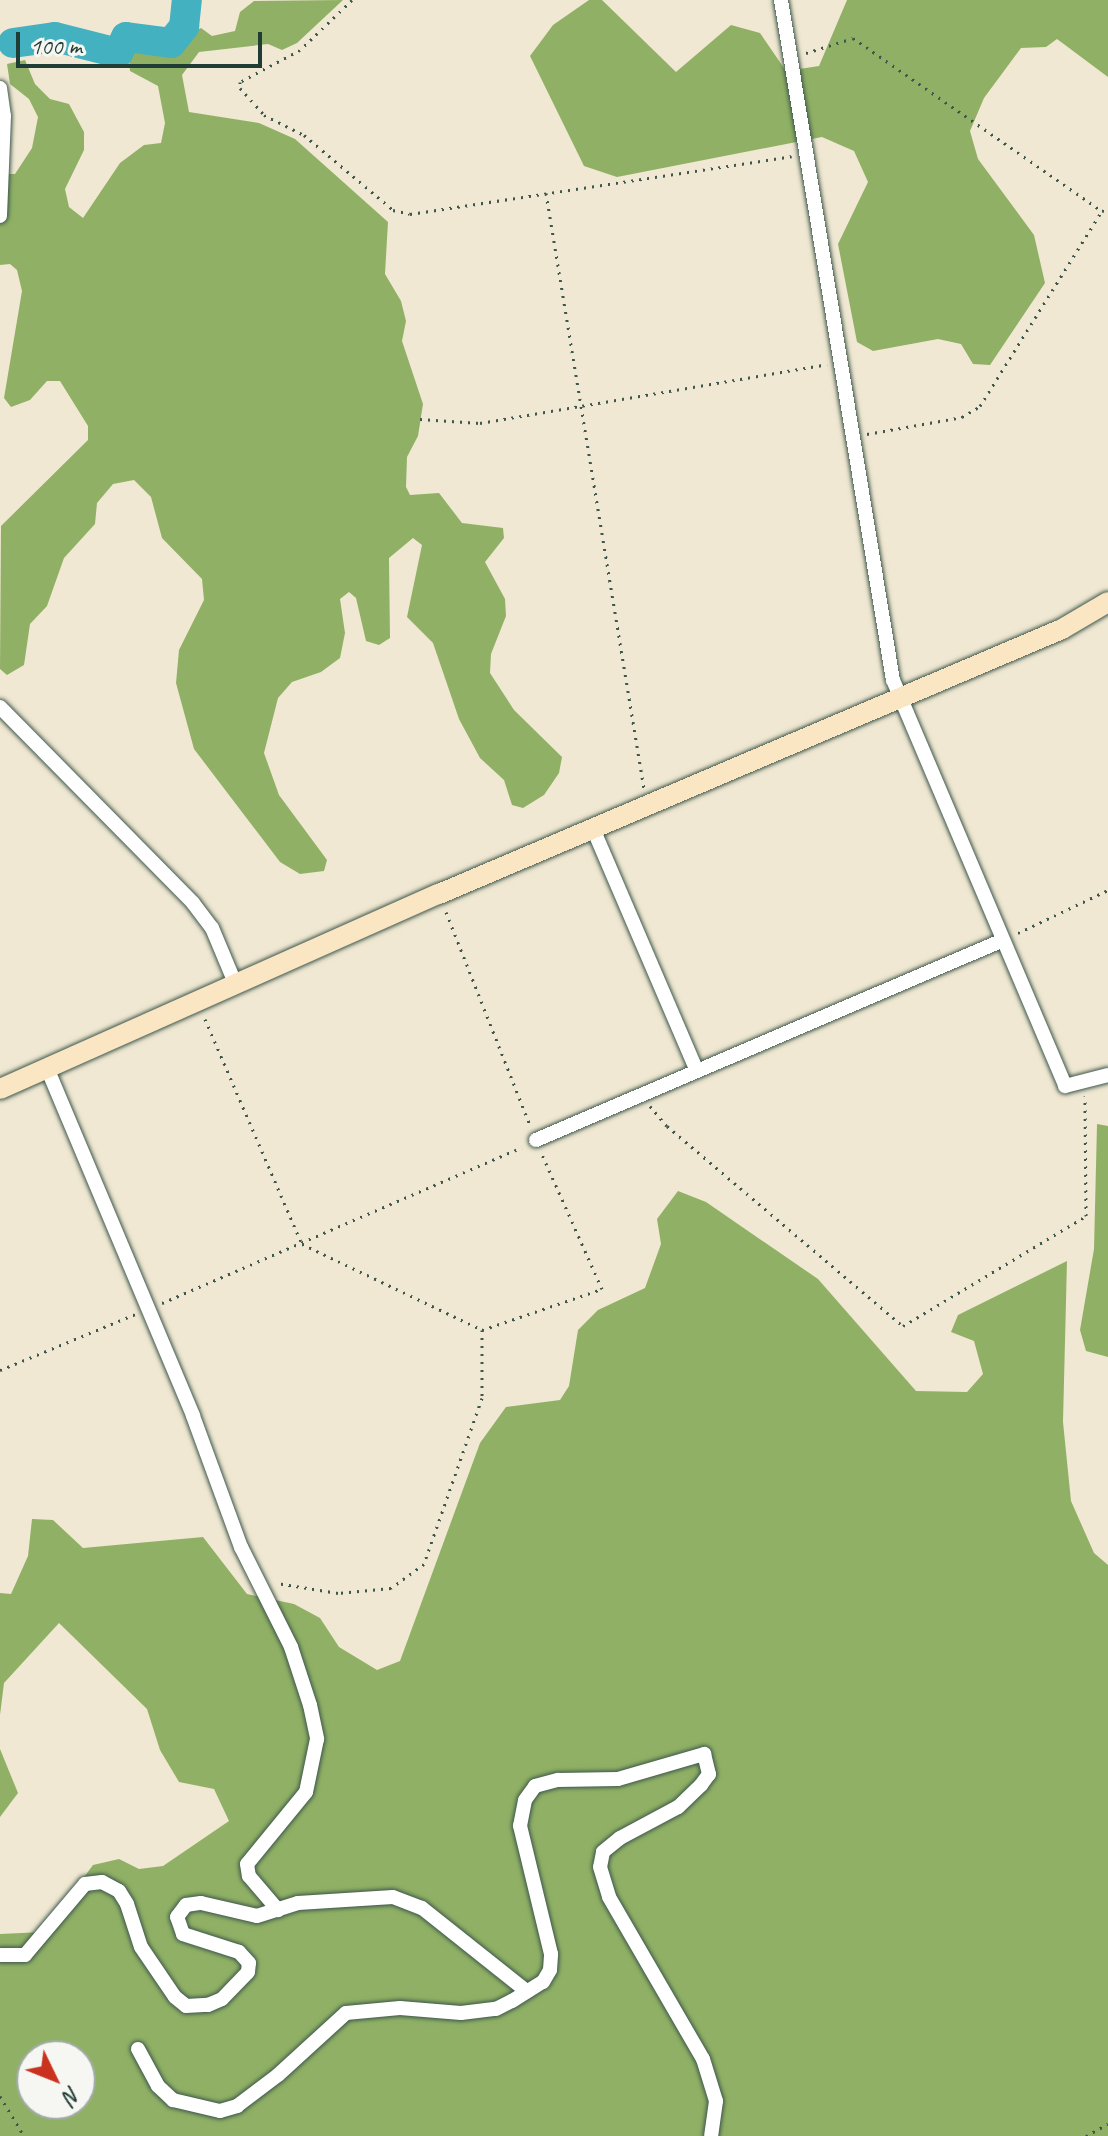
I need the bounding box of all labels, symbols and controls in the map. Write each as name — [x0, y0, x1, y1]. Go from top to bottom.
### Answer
scale bar — [20, 16, 266, 66]
text: 100 m — [30, 31, 82, 61]
north arrow — [16, 2040, 96, 2120]
text: N — [57, 2080, 87, 2110]

